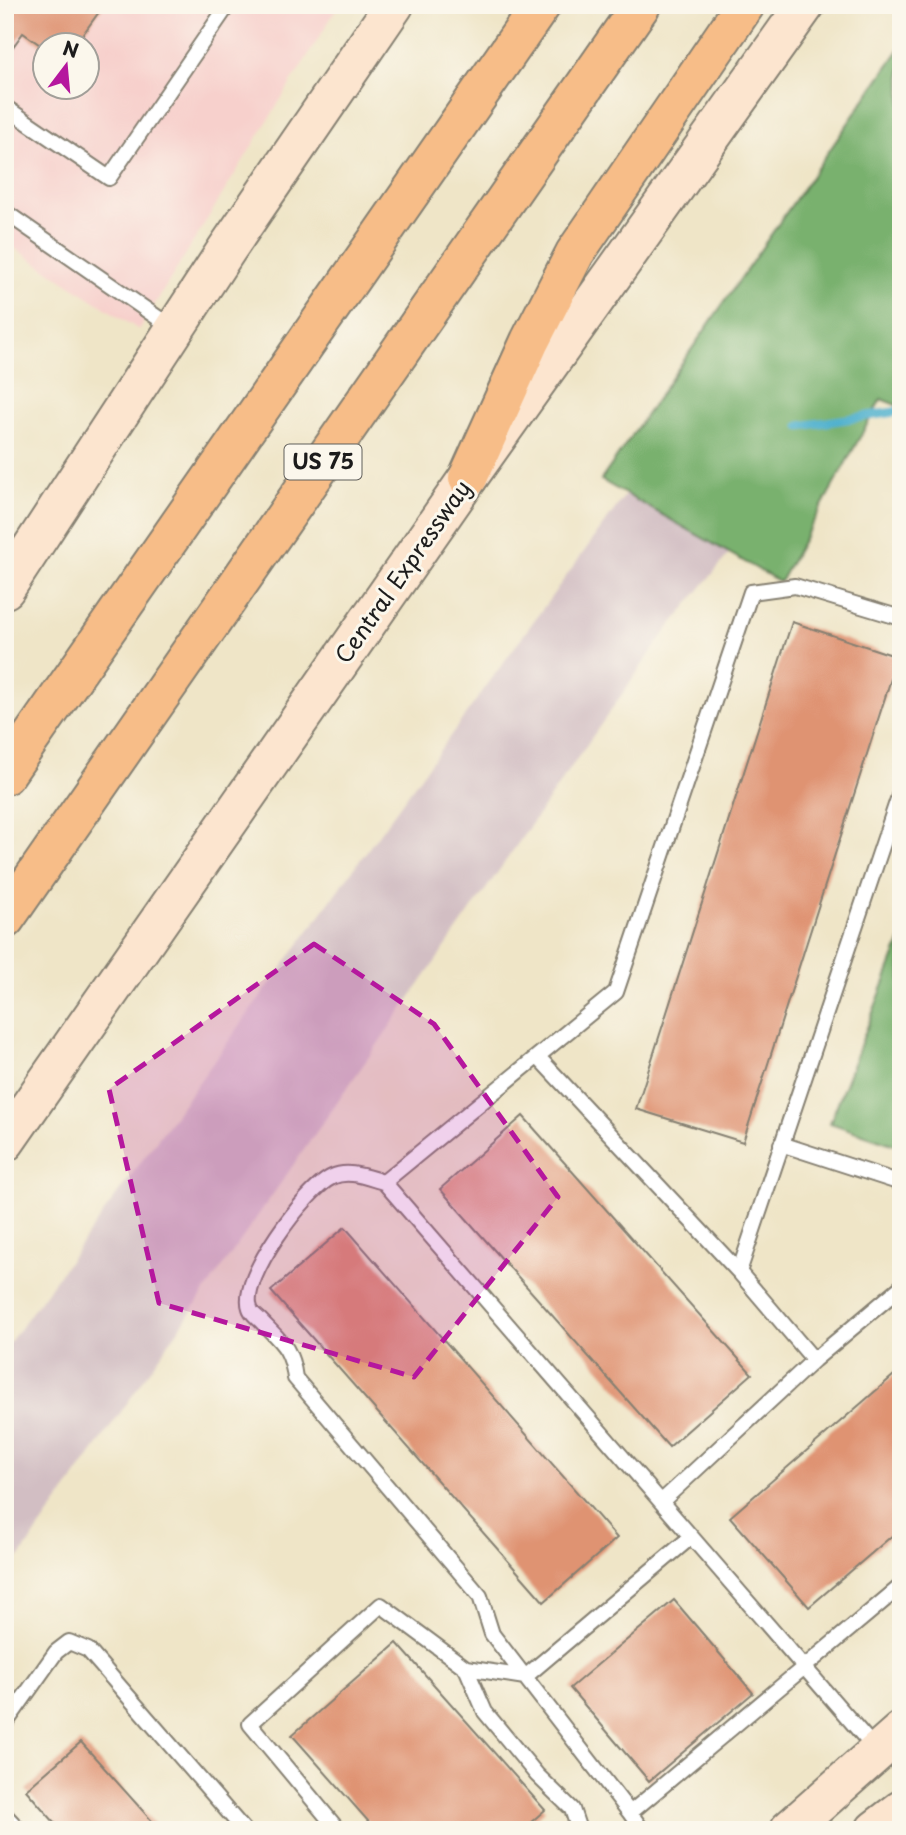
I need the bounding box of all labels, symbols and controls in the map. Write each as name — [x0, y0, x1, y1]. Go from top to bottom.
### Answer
north arrow — [32, 32, 102, 102]
text: N — [60, 33, 82, 64]
road number: US 75 — [284, 444, 362, 480]
street label: Central Expressway — [325, 472, 478, 670]

